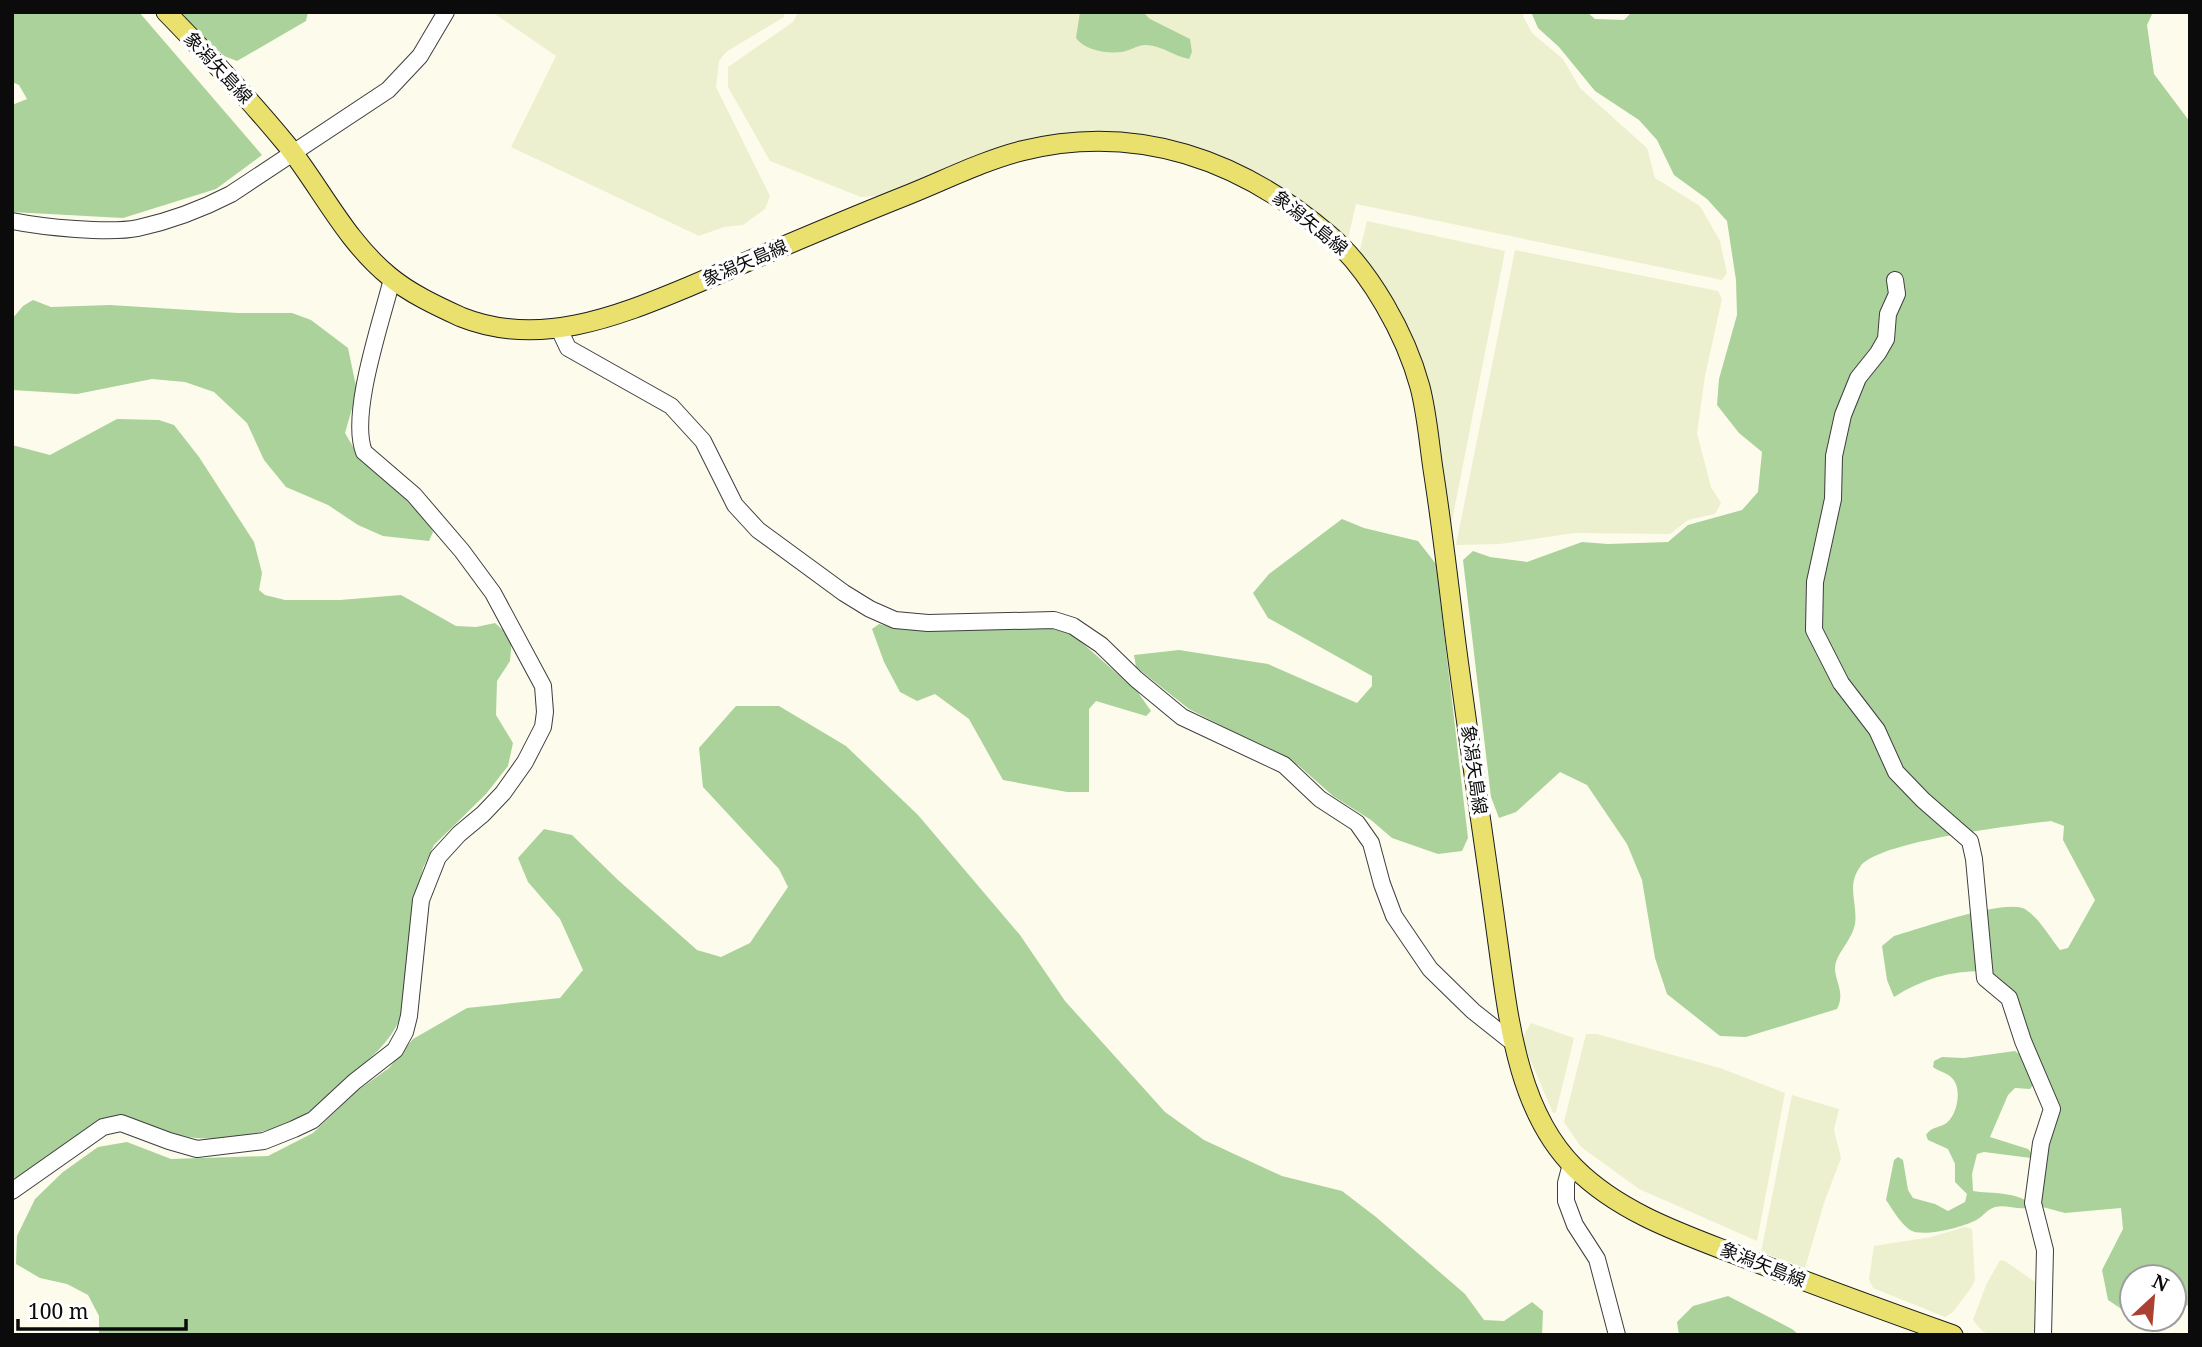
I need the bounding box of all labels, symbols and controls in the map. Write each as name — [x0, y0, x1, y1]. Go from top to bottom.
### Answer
street label: 象潟矢島線 — [179, 26, 258, 108]
street label: 象潟矢島線 — [1268, 185, 1353, 260]
street label: 象潟矢島線 — [698, 233, 791, 291]
street label: 象潟矢島線 — [1457, 724, 1493, 816]
street label: 象潟矢島線 — [1717, 1236, 1810, 1292]
north arrow — [2118, 1263, 2188, 1333]
text: N — [2148, 1268, 2173, 1298]
scale bar — [18, 1288, 186, 1332]
text: 100 m — [28, 1297, 89, 1325]

